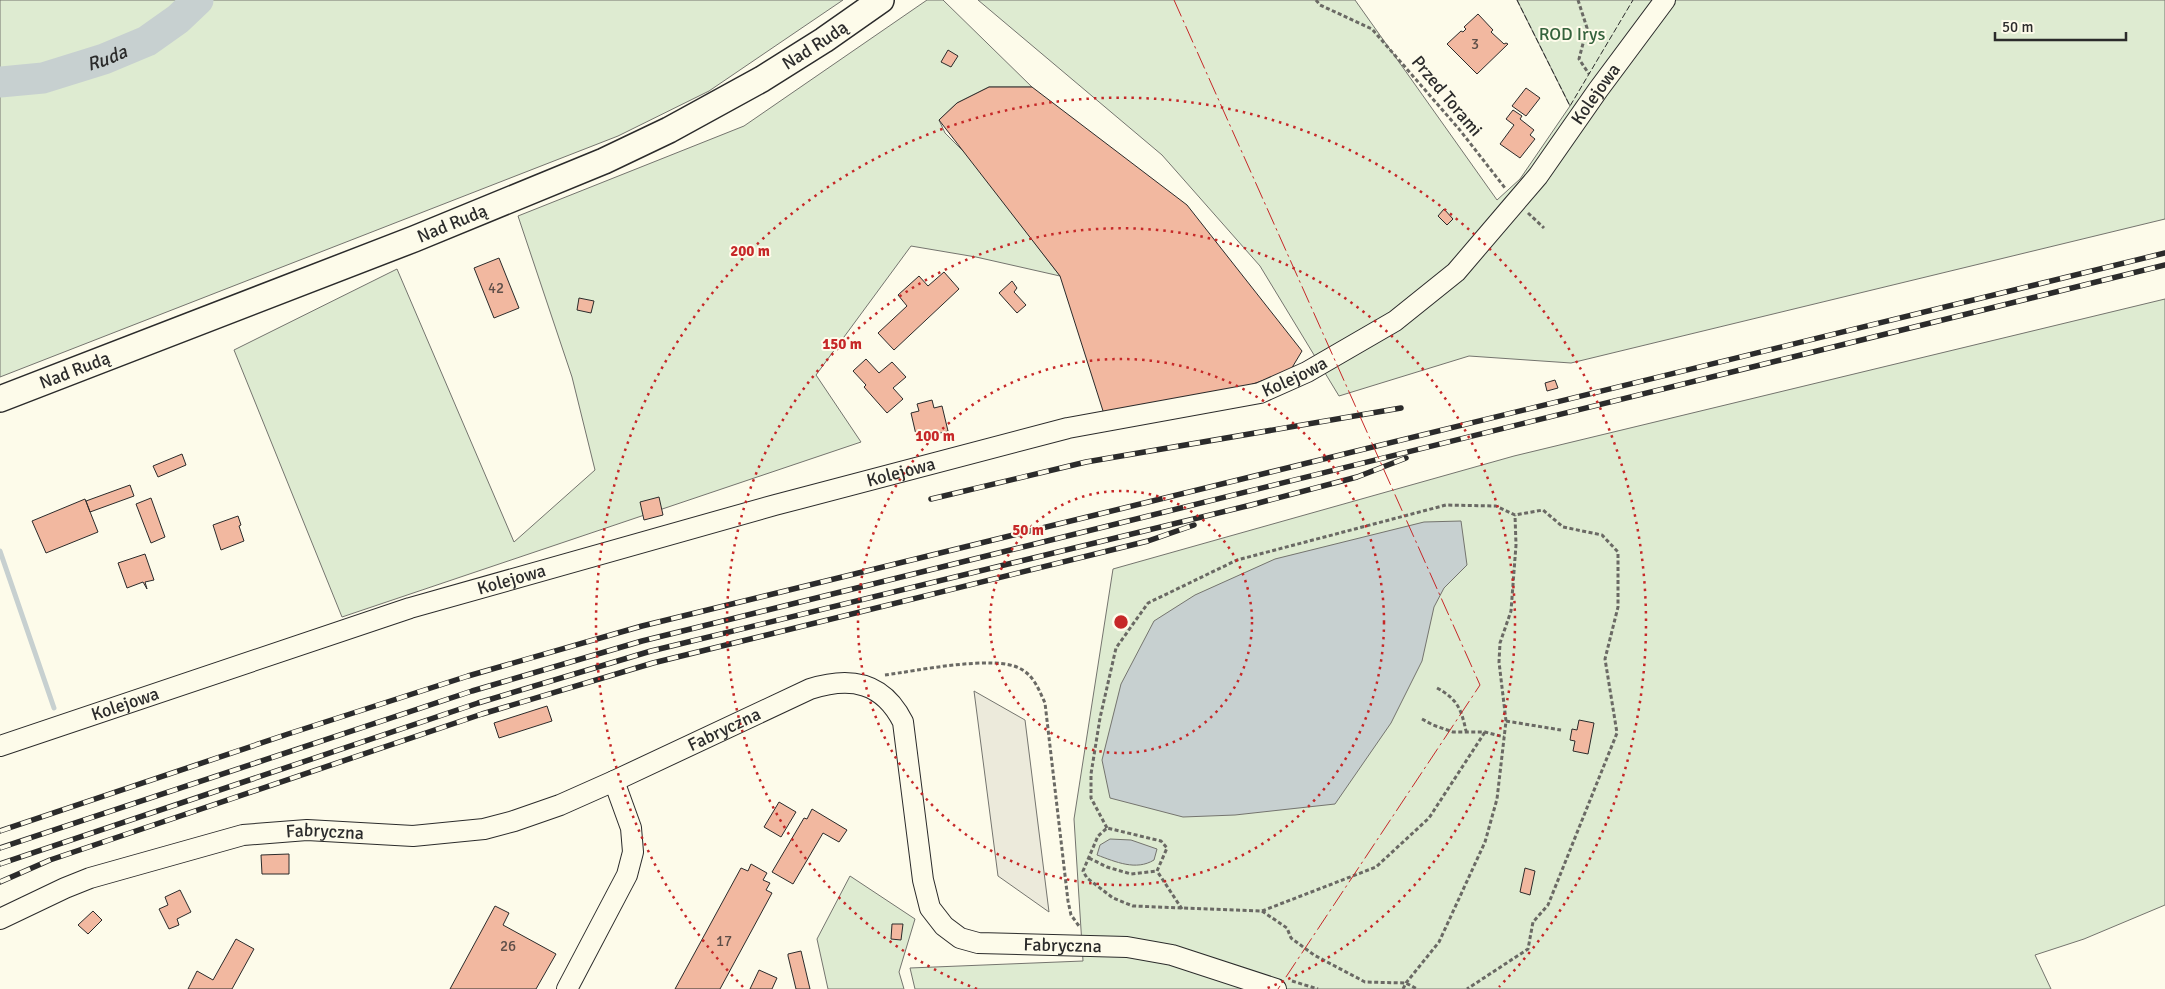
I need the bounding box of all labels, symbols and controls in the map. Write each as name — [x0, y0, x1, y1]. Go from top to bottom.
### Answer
scale bar — [1995, 10, 2126, 42]
street label: Nad Rudą — [778, 16, 852, 75]
text: 50 m — [2002, 18, 2033, 36]
park label: ROD Irys — [1539, 23, 1605, 45]
house number: 3 — [1471, 35, 1479, 53]
water label: Ruda — [84, 39, 132, 77]
street label: Przed Torami — [1407, 51, 1487, 141]
street label: Kolejowa — [1566, 59, 1625, 129]
street label: Nad Rudą — [414, 199, 490, 248]
text: 200 m — [730, 242, 770, 260]
house number: 42 — [488, 279, 504, 297]
text: 150 m — [822, 335, 862, 353]
street label: Nad Rudą — [36, 347, 113, 394]
street label: Kolejowa — [1258, 352, 1331, 402]
text: 100 m — [915, 427, 955, 445]
street label: Kolejowa — [864, 452, 938, 491]
text: 50 m — [1012, 521, 1044, 539]
street label: Kolejowa — [475, 559, 548, 599]
centre of rings — [1112, 613, 1130, 631]
street label: Kolejowa — [88, 682, 162, 725]
street label: Fabryczna — [684, 703, 764, 756]
street label: Fabryczna — [285, 819, 365, 844]
house number: 17 — [716, 932, 732, 950]
street label: Fabryczna — [1023, 933, 1102, 957]
house number: 26 — [500, 937, 516, 955]

